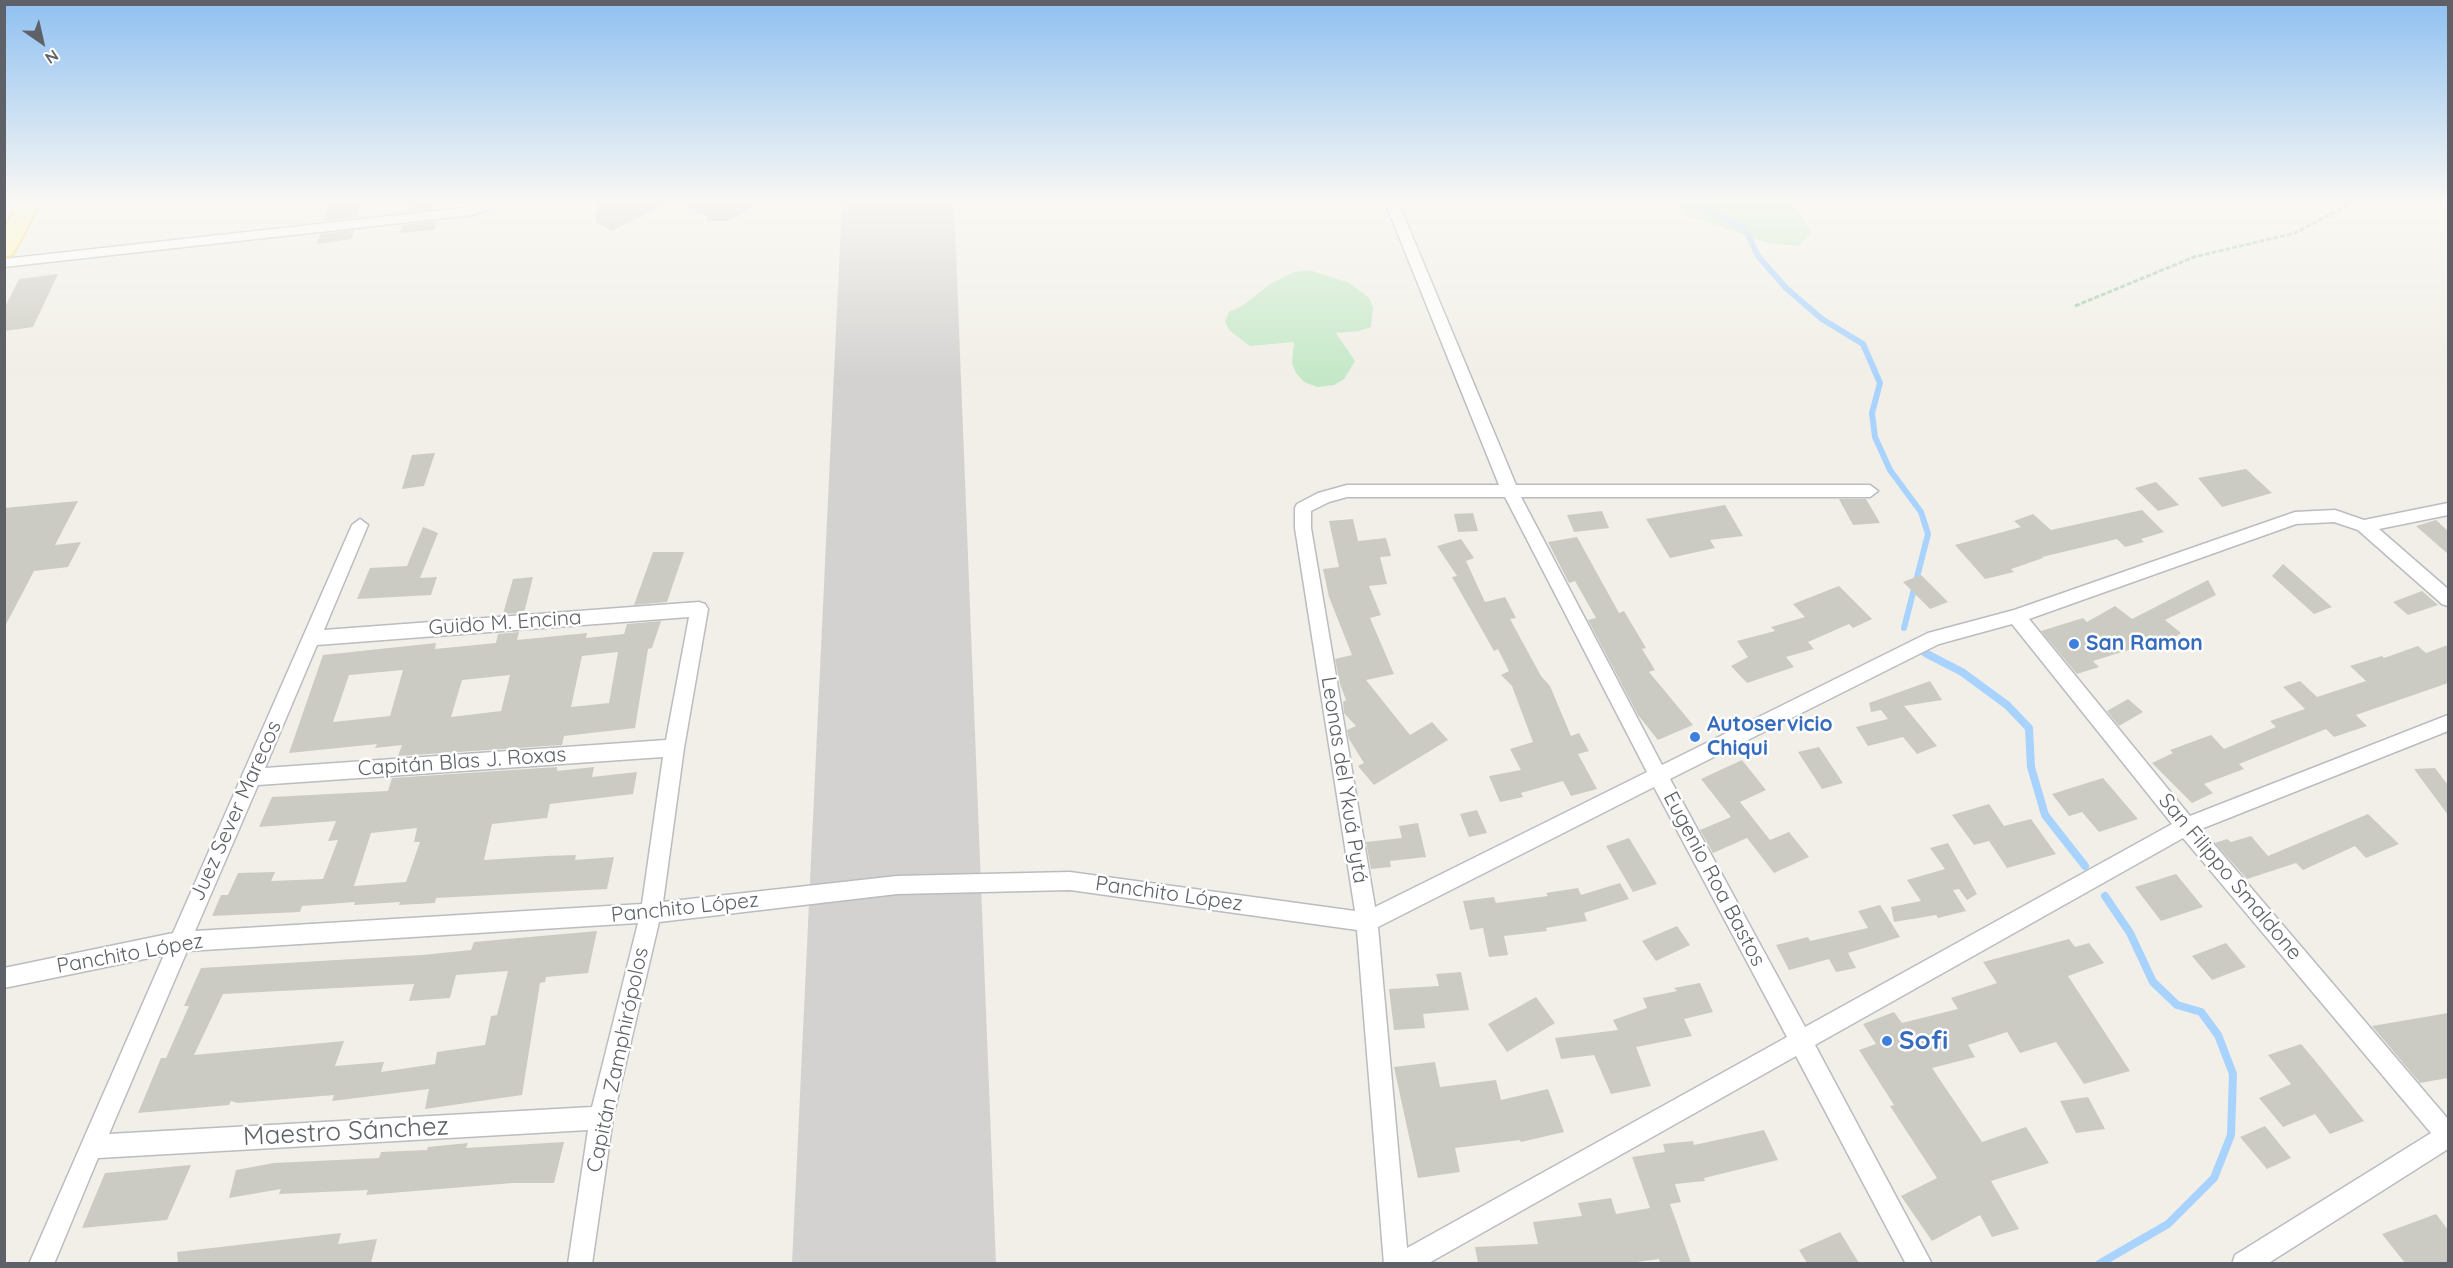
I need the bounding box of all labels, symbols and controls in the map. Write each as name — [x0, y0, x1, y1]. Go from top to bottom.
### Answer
north arrow — [12, 12, 72, 72]
text: N — [42, 45, 63, 68]
street label: Guido M. Encina — [428, 605, 582, 641]
place label: San Ramon — [2086, 631, 2203, 657]
marker: San Ramon — [2067, 637, 2081, 651]
street label: Leonas del Ykuá Pytá — [1315, 675, 1373, 885]
place label: Autoservicio Chiqui — [1707, 712, 1833, 762]
street label: Juez Sever Marecos — [185, 717, 287, 905]
marker: Autoservicio Chiqui — [1688, 730, 1702, 744]
street label: Capitán Blas J. Roxas — [357, 742, 567, 782]
street label: Eugenio Roa Bastos — [1657, 787, 1771, 971]
street label: San Filippo Smaldone — [2153, 789, 2307, 965]
street label: Panchito López — [1094, 871, 1244, 917]
street label: Panchito López — [610, 888, 760, 928]
street label: Panchito López — [55, 929, 205, 979]
street label: Capitán Zamphirópolos — [582, 945, 654, 1175]
place label: Sofi — [1899, 1025, 1948, 1057]
marker: Sofi — [1880, 1034, 1894, 1048]
street label: Maestro Sánchez — [242, 1111, 450, 1153]

